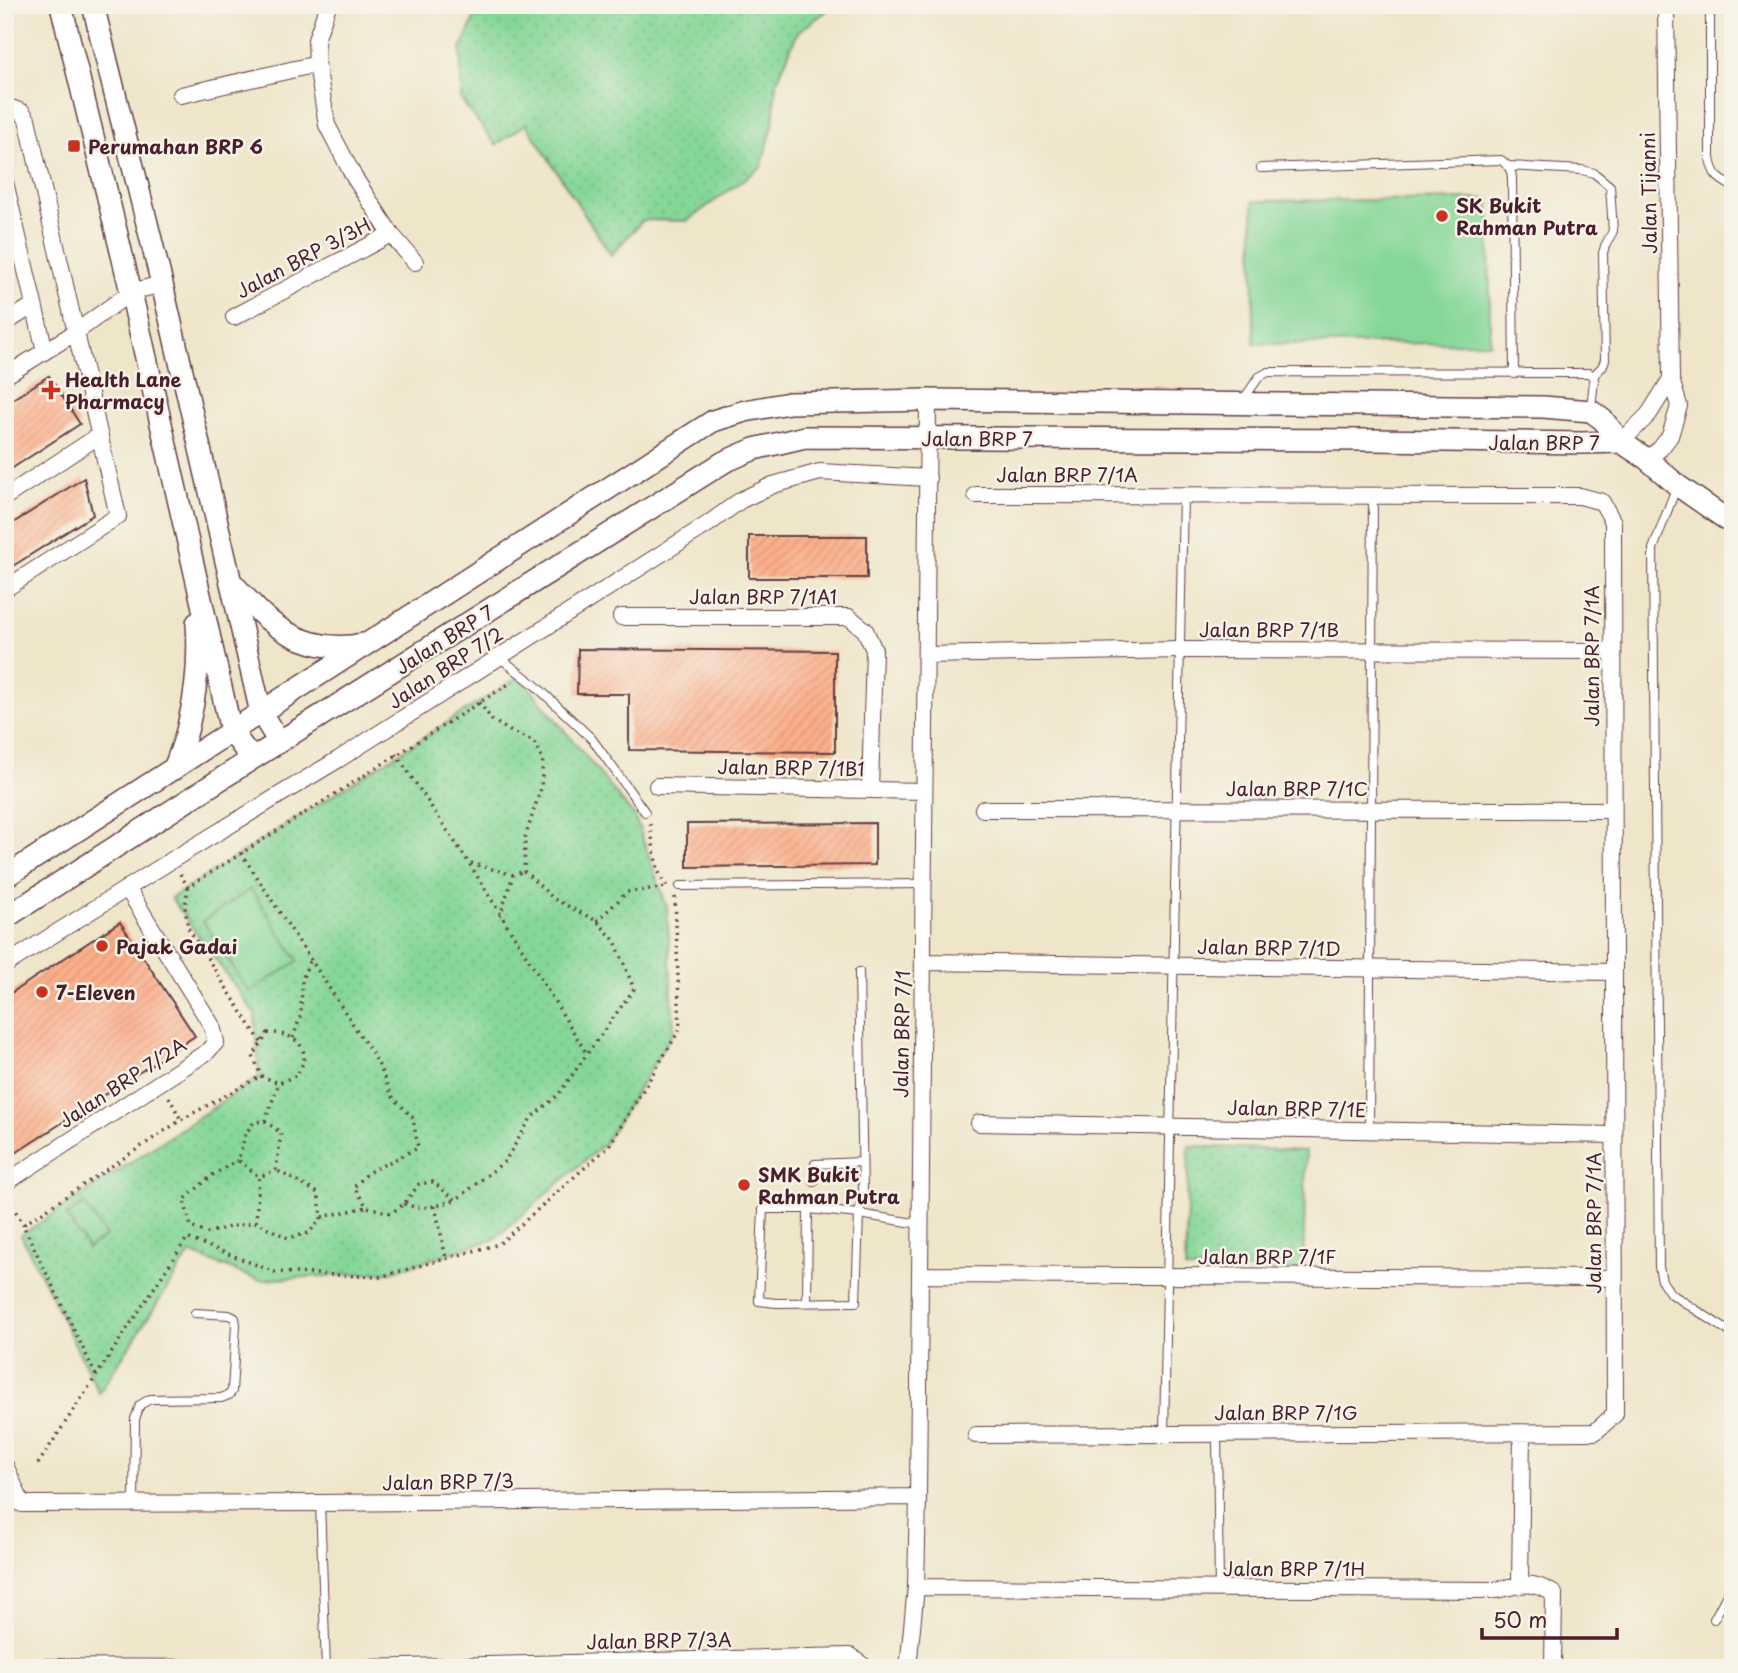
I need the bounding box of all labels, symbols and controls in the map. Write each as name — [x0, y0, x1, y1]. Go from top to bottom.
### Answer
place label: Perumahan BRP 6 — [88, 132, 263, 160]
street label: Jalan Tijanni — [1633, 132, 1663, 254]
marker: Perumahan BRP 6 — [66, 138, 82, 154]
place label: SK Bukit Rahman Putra — [1456, 191, 1598, 241]
marker: SK Bukit Rahman Putra — [1434, 208, 1450, 224]
street label: Jalan BRP 3/3H — [231, 210, 375, 304]
place label: Health Lane Pharmacy — [65, 365, 182, 415]
marker: Health Lane Pharmacy — [43, 382, 59, 398]
street label: Jalan BRP 7 — [921, 424, 1033, 452]
street label: Jalan BRP 7 — [1488, 428, 1600, 456]
street label: Jalan BRP 7/1A — [996, 460, 1138, 488]
street label: Jalan BRP 7/1A1 — [689, 582, 837, 610]
street label: Jalan BRP 7/1A — [1577, 585, 1605, 727]
street label: Jalan BRP 7 — [389, 597, 499, 680]
street label: Jalan BRP 7/1B — [1199, 615, 1339, 643]
street label: Jalan BRP 7/2 — [382, 619, 508, 715]
street label: Jalan BRP 7/1B1 — [717, 752, 865, 782]
street label: Jalan BRP 7/1C — [1226, 774, 1368, 802]
place label: Pajak Gadai — [116, 932, 237, 960]
street label: Jalan BRP 7/1D — [1197, 932, 1341, 962]
marker: Pajak Gadai — [94, 938, 110, 954]
street label: Jalan BRP 7/1 — [886, 970, 916, 1098]
place label: 7-Eleven — [56, 978, 136, 1006]
marker: 7-Eleven — [34, 984, 50, 1000]
street label: Jalan BRP 7/2A — [53, 1030, 191, 1134]
street label: Jalan BRP 7/1E — [1227, 1093, 1367, 1123]
street label: Jalan BRP 7/1A — [1579, 1152, 1607, 1294]
place label: SMK Bukit Rahman Putra — [758, 1160, 900, 1210]
marker: SMK Bukit Rahman Putra — [736, 1177, 752, 1193]
street label: Jalan BRP 7/1F — [1198, 1242, 1336, 1270]
street label: Jalan BRP 7/1G — [1214, 1398, 1358, 1426]
street label: Jalan BRP 7/3 — [382, 1466, 514, 1496]
street label: Jalan BRP 7/1H — [1223, 1554, 1365, 1582]
scale bar — [1482, 1596, 1617, 1640]
text: 50 m — [1493, 1603, 1547, 1635]
street label: Jalan BRP 7/3A — [586, 1625, 732, 1655]

